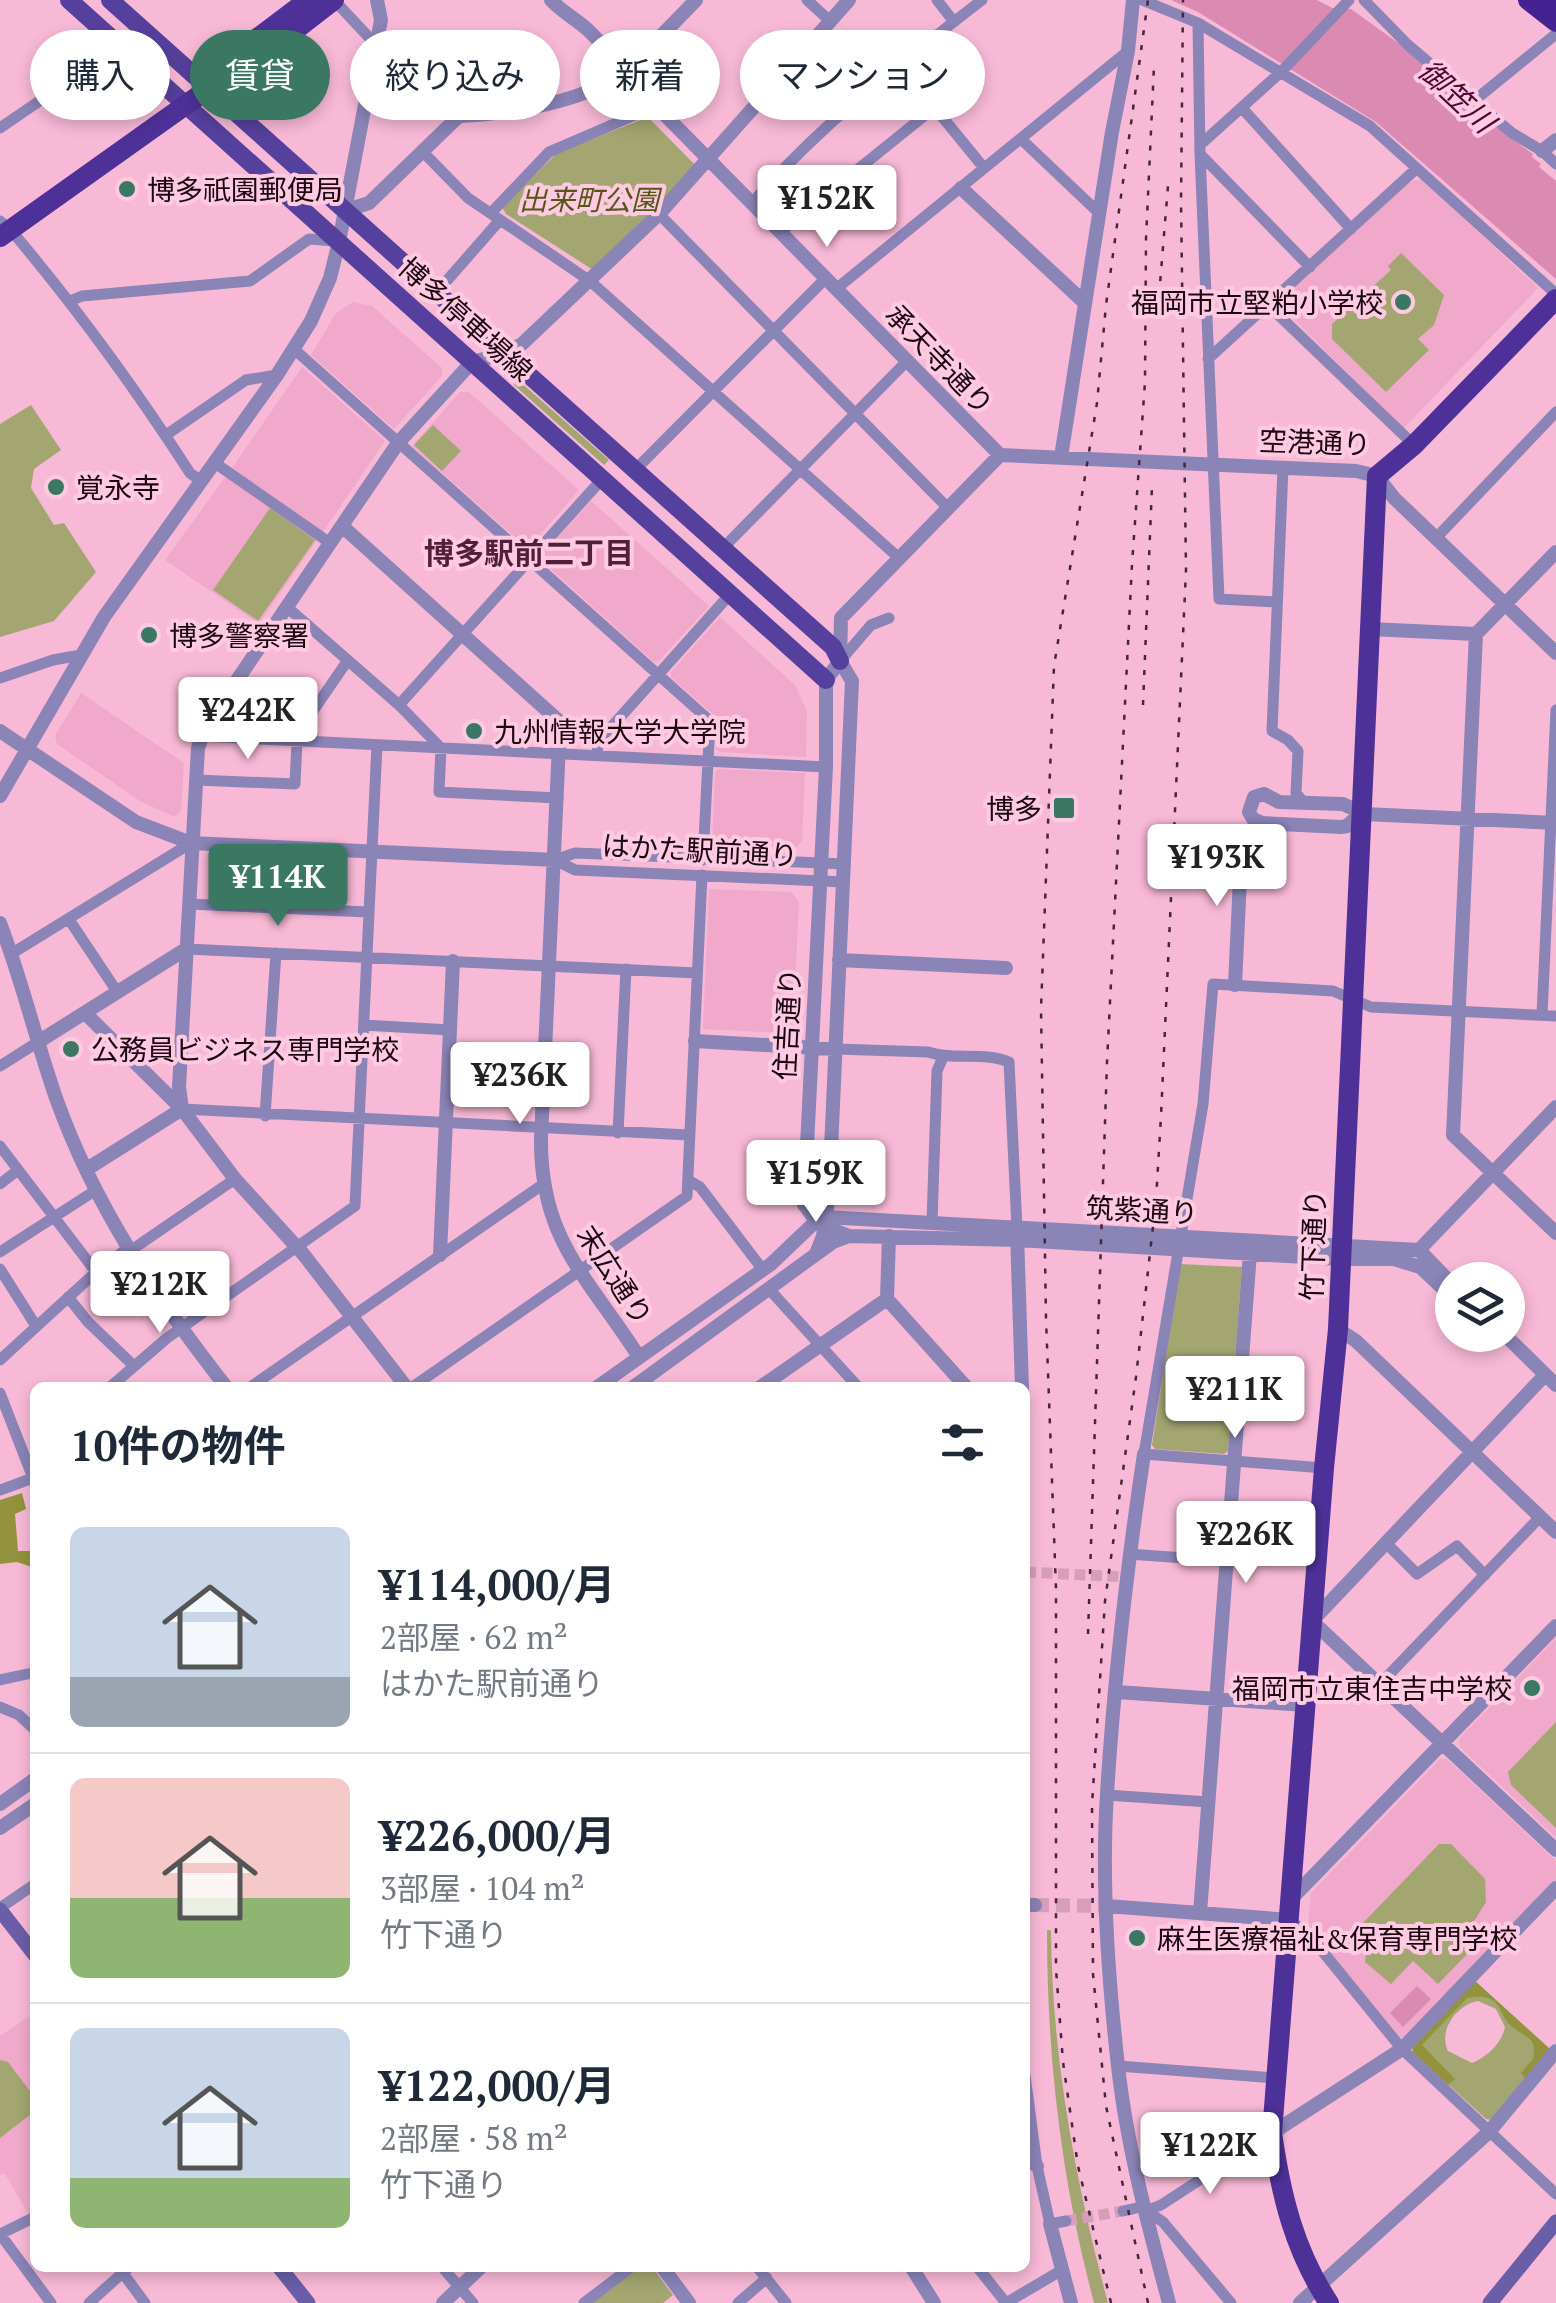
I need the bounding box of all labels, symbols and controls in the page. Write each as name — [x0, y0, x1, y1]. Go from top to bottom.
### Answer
chip: 購入 — [30, 30, 170, 120]
chip: 賃貸 — [190, 30, 330, 120]
chip: 絞り込み — [350, 30, 560, 120]
chip: 新着 — [580, 30, 720, 120]
chip: マンション — [740, 30, 985, 120]
water label: 御笠川 — [1410, 51, 1506, 143]
pin: ¥152K — [757, 165, 897, 250]
place label: 博多祇園郵便局 — [147, 171, 343, 208]
text: ¥152K — [779, 176, 875, 218]
marker: 博多祇園郵便局 — [116, 178, 138, 200]
park label: 出来町公園 — [519, 181, 663, 218]
street label: 博多停車場線 — [391, 249, 541, 389]
place label: 福岡市立堅粕小学校 — [1131, 284, 1383, 321]
marker: 福岡市立堅粕小学校 — [1392, 291, 1414, 313]
street label: 承天寺通り — [878, 296, 1002, 422]
street label: 空港通り — [1258, 422, 1372, 462]
place label: 覚永寺 — [76, 469, 160, 506]
marker: 覚永寺 — [45, 476, 67, 498]
district label: 博多駅前二丁目 — [424, 533, 634, 573]
place label: 博多警察署 — [169, 617, 309, 654]
marker: 博多警察署 — [138, 624, 160, 646]
pin: ¥242K — [178, 677, 318, 762]
text: ¥242K — [200, 688, 296, 730]
place label: 九州情報大学大学院 — [494, 713, 746, 750]
marker: 九州情報大学大学院 — [463, 720, 485, 742]
place label: 博多 — [986, 790, 1042, 827]
marker: 博多 — [1051, 795, 1077, 821]
pin: ¥193K — [1147, 824, 1287, 909]
street label: はかた駅前通り — [601, 826, 799, 874]
text: ¥193K — [1169, 835, 1265, 877]
pin: ¥114K — [208, 844, 348, 929]
text: ¥114K — [230, 855, 326, 897]
street label: 住吉通り — [766, 967, 808, 1081]
place label: 公務員ビジネス専門学校 — [91, 1031, 399, 1068]
marker: 公務員ビジネス専門学校 — [60, 1038, 82, 1060]
pin: ¥236K — [450, 1042, 590, 1127]
text: ¥236K — [472, 1053, 568, 1095]
pin: ¥159K — [746, 1140, 886, 1225]
text: ¥159K — [768, 1151, 864, 1193]
street label: 竹下通り — [1293, 1188, 1333, 1302]
street label: 筑紫通り — [1085, 1189, 1199, 1231]
street label: 末広通り — [569, 1218, 661, 1332]
pin: ¥212K — [90, 1251, 230, 1336]
text: ¥212K — [112, 1262, 208, 1304]
map controls — [1435, 1262, 1525, 1352]
button: layers — [1435, 1262, 1525, 1352]
pin: ¥211K — [1165, 1356, 1305, 1441]
text: ¥211K — [1187, 1367, 1283, 1409]
icon: filters — [935, 1415, 990, 1470]
text: 10件の物件 — [70, 1417, 285, 1473]
pin: ¥226K — [1176, 1501, 1316, 1586]
text: ¥226K — [1198, 1512, 1294, 1554]
text: ¥114,000/月 — [380, 1556, 615, 1612]
icon: home — [150, 1567, 270, 1687]
text: 2部屋 · 62 m² — [380, 1616, 568, 1658]
text: はかた駅前通り — [380, 1662, 604, 1704]
place label: 福岡市立東住吉中学校 — [1232, 1670, 1512, 1707]
marker: 福岡市立東住吉中学校 — [1521, 1677, 1543, 1699]
text: ¥226,000/月 — [380, 1807, 615, 1863]
icon: home — [150, 1818, 270, 1938]
text: 3部屋 · 104 m² — [380, 1867, 585, 1909]
text: 竹下通り — [380, 1913, 508, 1955]
place label: 麻生医療福祉&保育専門学校 — [1157, 1920, 1517, 1957]
marker: 麻生医療福祉&保育専門学校 — [1126, 1927, 1148, 1949]
text: ¥122,000/月 — [380, 2057, 615, 2113]
icon: home — [150, 2068, 270, 2188]
pin: ¥122K — [1140, 2112, 1280, 2197]
text: 2部屋 · 58 m² — [380, 2117, 568, 2159]
text: ¥122K — [1162, 2123, 1258, 2165]
text: 竹下通り — [380, 2163, 508, 2205]

